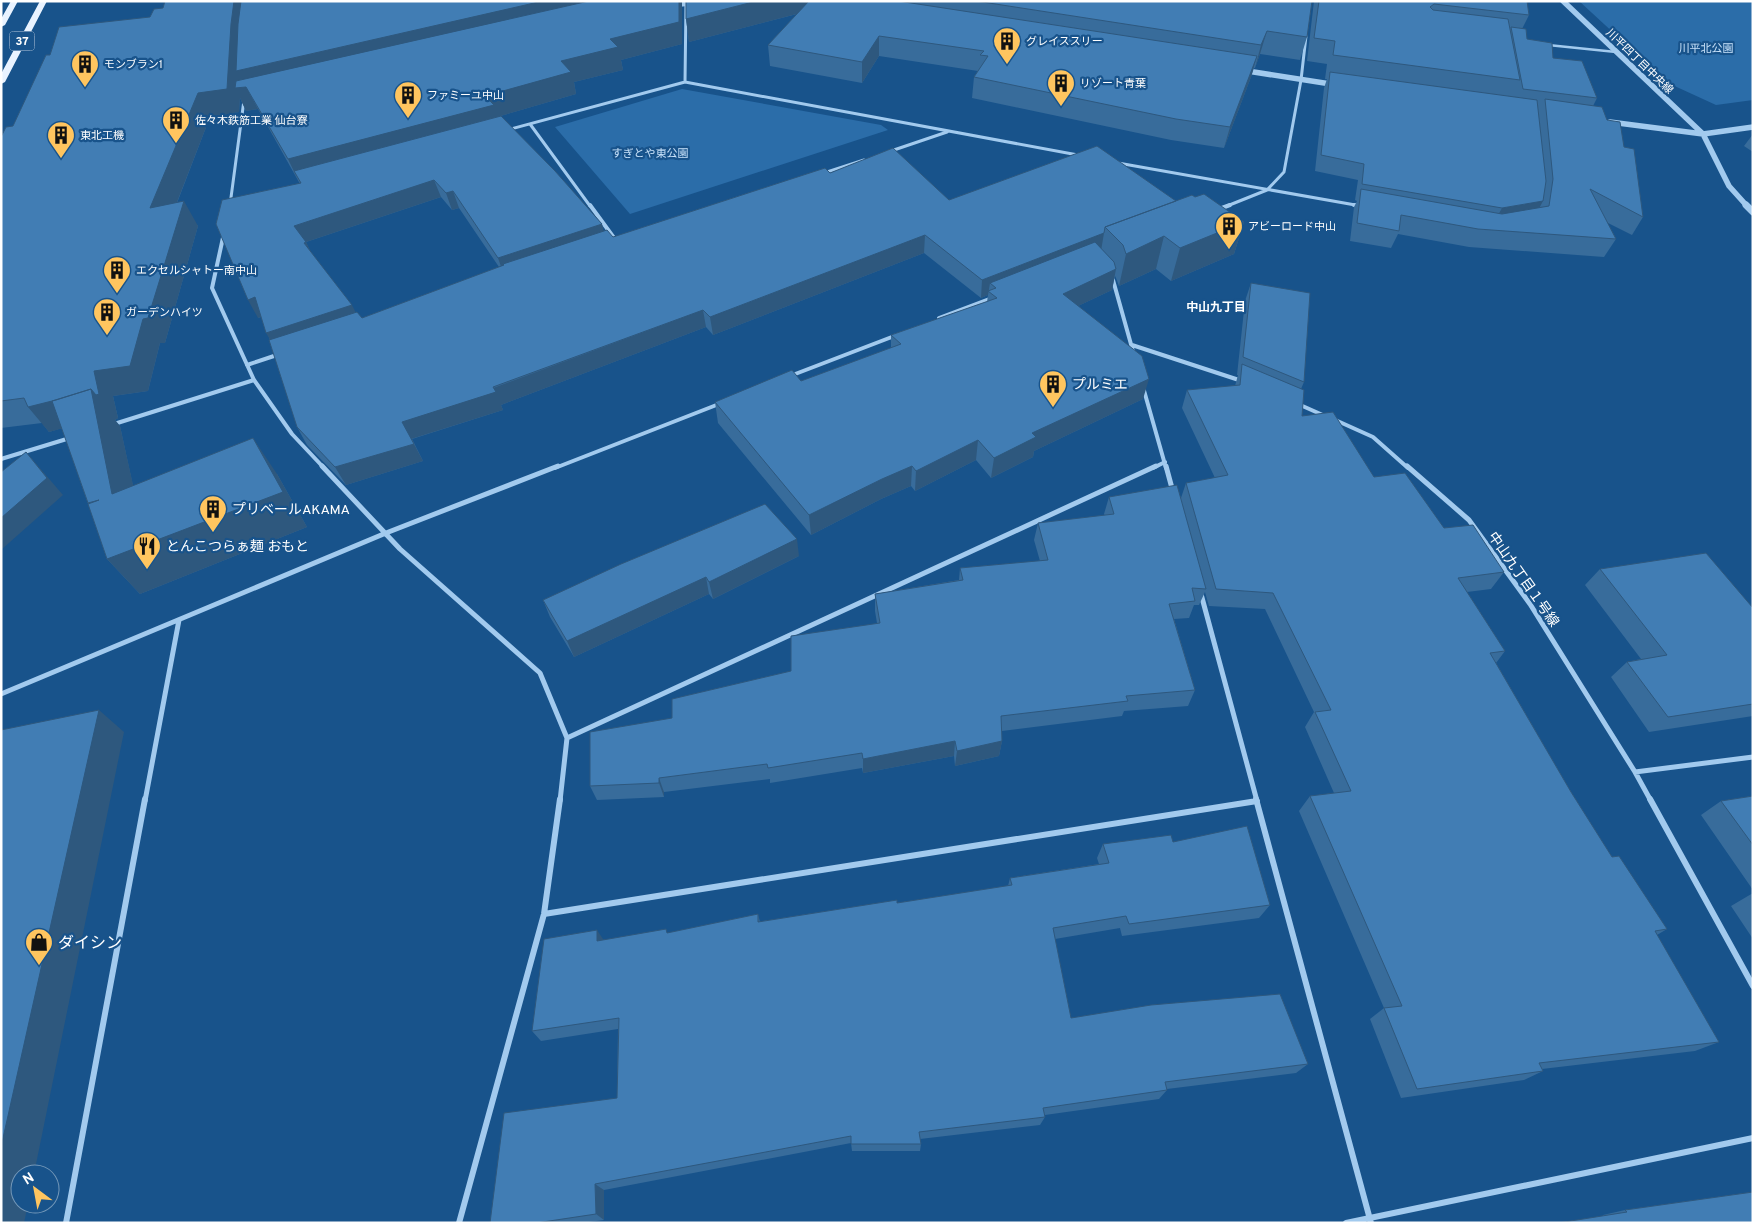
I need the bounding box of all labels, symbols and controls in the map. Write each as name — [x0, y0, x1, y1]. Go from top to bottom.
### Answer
building icon: グレイススリー — [992, 26, 1022, 65]
street label: 川平四丁目中央線 — [1603, 26, 1676, 97]
road number: 37 — [10, 31, 34, 50]
place label: グレイススリー — [1026, 35, 1103, 49]
park label: 川平北公園 — [1679, 42, 1734, 56]
building icon: モンブラン1 — [70, 49, 100, 88]
place label: モンブラン1 — [104, 58, 163, 72]
building icon: リゾート青葉 — [1046, 68, 1076, 107]
place label: リゾート青葉 — [1080, 77, 1146, 91]
building icon: ファミーユ中山 — [393, 80, 423, 119]
place label: ファミーユ中山 — [427, 89, 504, 103]
building icon: 佐々木鉄筋工業 仙台寮 — [161, 105, 191, 144]
place label: 佐々木鉄筋工業 仙台寮 — [195, 114, 308, 128]
building icon: 東北工機 — [46, 120, 76, 159]
place label: 東北工機 — [80, 129, 124, 143]
park label: すぎとや東公園 — [612, 147, 689, 161]
building icon: アビーロード中山 — [1214, 211, 1244, 250]
place label: アビーロード中山 — [1248, 220, 1336, 234]
building icon: エクセルシャトー南中山 — [102, 255, 132, 294]
place label: エクセルシャトー南中山 — [136, 264, 257, 278]
building icon: ガーデンハイツ — [92, 297, 122, 336]
district label: 中山九丁目 — [1186, 300, 1246, 316]
place label: ガーデンハイツ — [126, 306, 203, 320]
building icon: プルミエ — [1038, 369, 1068, 408]
place label: プルミエ — [1072, 377, 1128, 394]
building icon: プリベールAKAMA — [198, 494, 228, 533]
place label: プリベールAKAMA — [232, 502, 350, 519]
street label: 中山九丁目１号線 — [1484, 529, 1562, 631]
restaurant icon: とんこつらぁ麺 おもと — [132, 531, 162, 570]
place label: とんこつらぁ麺 おもと — [166, 539, 309, 556]
shop icon: ダイシン — [24, 927, 54, 966]
place label: ダイシン — [58, 934, 122, 954]
north arrow — [10, 1164, 60, 1214]
text: N — [20, 1169, 38, 1189]

